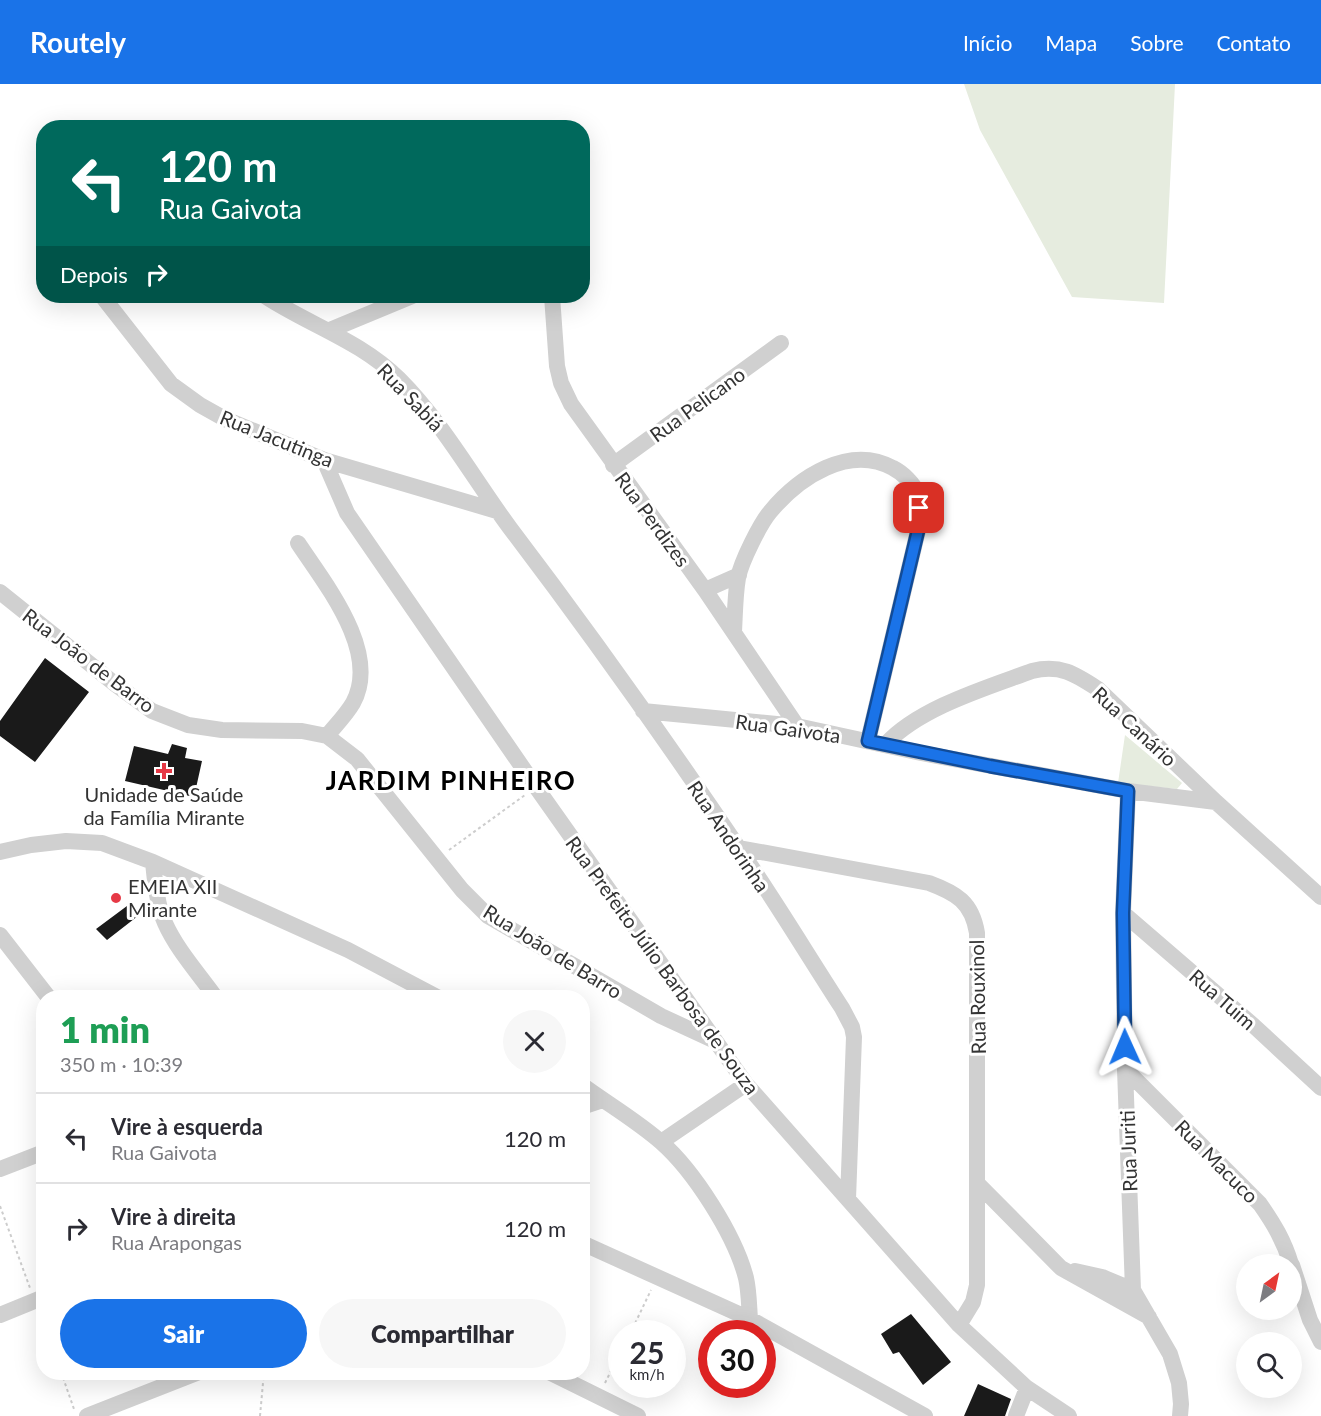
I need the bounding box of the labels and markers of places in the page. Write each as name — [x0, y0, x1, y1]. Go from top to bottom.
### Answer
pin — [893, 482, 944, 533]
marker: Unidade de Saúde da Família Mirante — [155, 762, 173, 780]
place label: Unidade de Saúde da Família Mirante — [83, 782, 245, 829]
place label: EMEIA XII Mirante — [128, 874, 217, 921]
marker: EMEIA XII Mirante — [109, 891, 123, 905]

